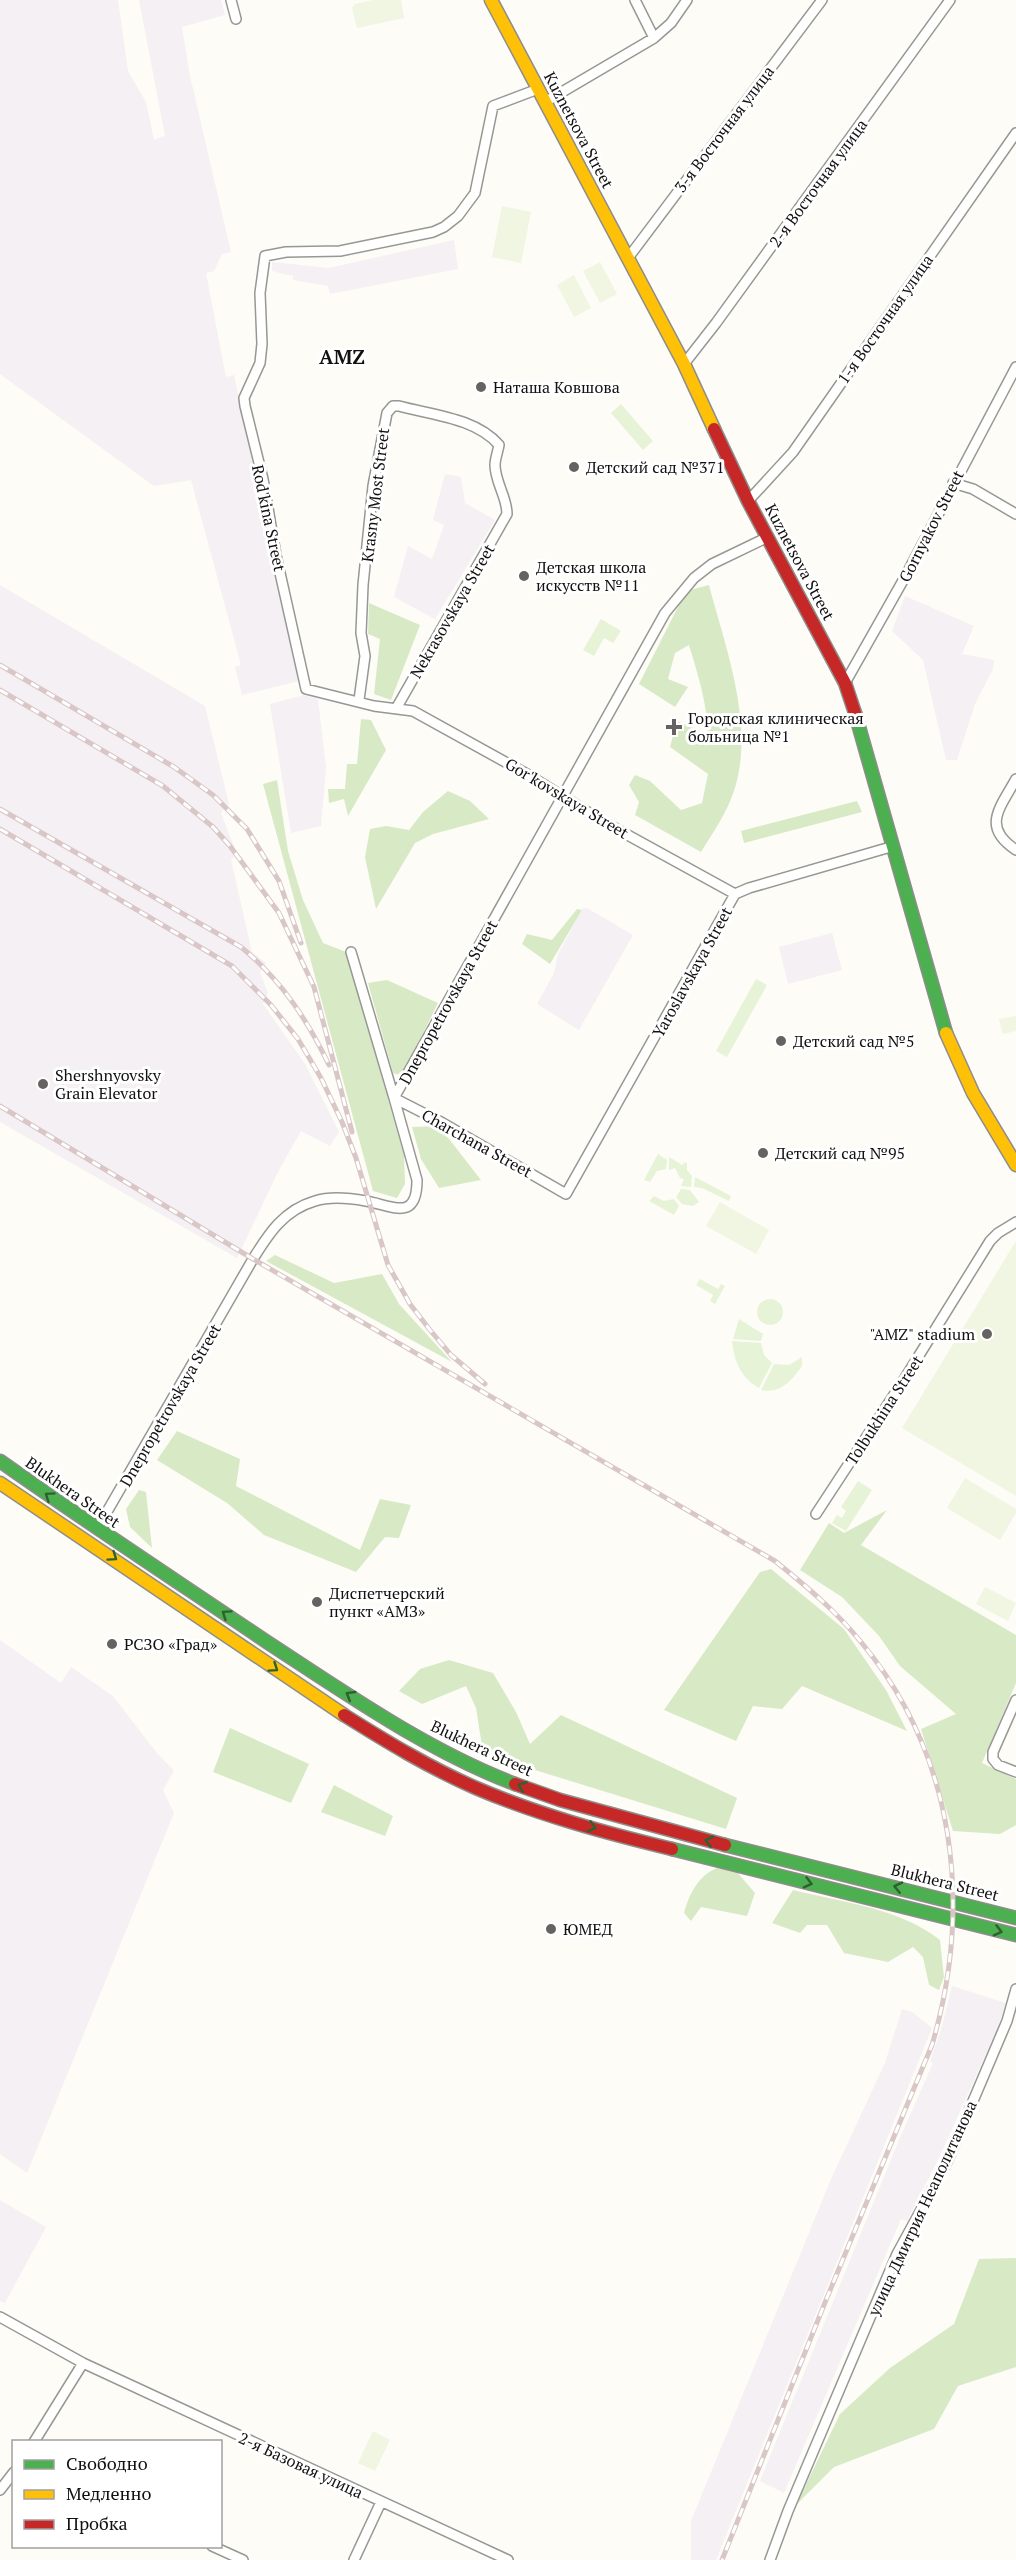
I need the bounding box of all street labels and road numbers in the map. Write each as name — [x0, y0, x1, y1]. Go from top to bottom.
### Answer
street label: 3-я Восточная улица — [669, 61, 779, 197]
street label: Kuznetsova Street — [539, 68, 619, 192]
street label: 2-я Восточная улица — [764, 115, 872, 251]
street label: 1-я Восточная улица — [832, 250, 938, 388]
street label: Krasny Most Street — [356, 427, 394, 563]
street label: Rod'kina Street — [247, 463, 291, 573]
street label: Gornyakov Street — [893, 466, 969, 586]
street label: Kuznetsova Street — [760, 500, 840, 624]
street label: Nekrasovskaya Street — [405, 540, 500, 682]
street label: Gor'kovskaya Street — [501, 752, 633, 844]
street label: Yaroslavskaya Street — [647, 903, 737, 1041]
street label: Dnepropetrovskaya Street — [394, 916, 502, 1088]
street label: Charchana Street — [418, 1104, 536, 1182]
street label: Dnepropetrovskaya Street — [114, 1319, 226, 1491]
street label: Tolbukhina Street — [840, 1351, 928, 1469]
street label: Blukhera Street — [21, 1451, 125, 1533]
street label: Blukhera Street — [427, 1715, 537, 1781]
street label: Blukhera Street — [889, 1858, 1001, 1906]
street label: улица Дмитрия Неаполитанова — [862, 2097, 982, 2320]
street label: 2-я Базовая улица — [235, 2427, 367, 2503]

